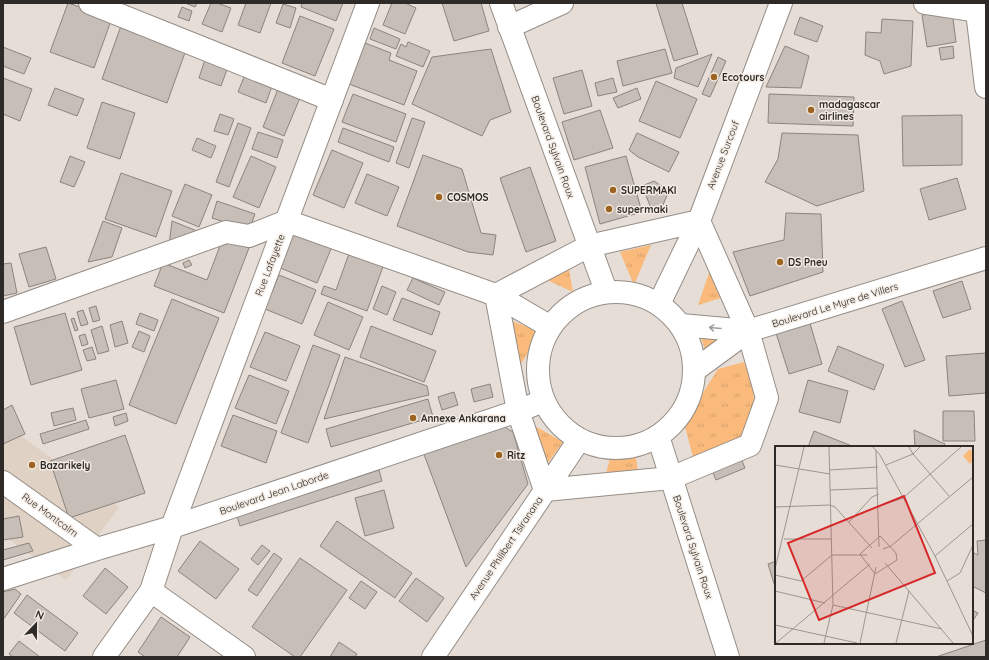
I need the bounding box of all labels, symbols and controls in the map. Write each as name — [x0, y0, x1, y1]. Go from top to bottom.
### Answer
place label: Ecotours — [722, 71, 765, 84]
marker: Ecotours — [709, 72, 719, 82]
street label: Boulevard Sylvain Roux — [528, 94, 578, 200]
place label: madagascar airlines — [819, 98, 881, 123]
marker: madagascar airlines — [806, 105, 816, 115]
street label: Avenue Surcouf — [704, 119, 742, 191]
place label: SUPERMAKI — [621, 184, 677, 197]
marker: SUPERMAKI — [608, 185, 618, 195]
place label: COSMOS — [447, 191, 489, 204]
marker: COSMOS — [434, 192, 444, 202]
place label: supermaki — [617, 203, 668, 216]
marker: supermaki — [604, 204, 614, 214]
street label: Rue Lafayette — [252, 232, 288, 298]
place label: DS Pneu — [788, 256, 828, 269]
marker: DS Pneu — [775, 257, 785, 267]
street label: Boulevard Le Myre de Villers — [770, 279, 900, 330]
one-way arrow — [709, 324, 722, 332]
place label: Annexe Ankarana — [421, 412, 506, 425]
marker: Annexe Ankarana — [408, 413, 418, 423]
inset map — [775, 446, 973, 644]
place label: Ritz — [507, 449, 525, 462]
marker: Ritz — [494, 450, 504, 460]
place label: Bazarikely — [40, 459, 91, 472]
marker: Bazarikely — [27, 460, 37, 470]
street label: Boulevard Jean Laborde — [218, 468, 331, 518]
street label: Rue Montcalm — [19, 490, 81, 540]
street label: Boulevard Sylvain Roux — [670, 493, 716, 601]
street label: Avenue Philibert Tsiranana — [466, 494, 546, 602]
north arrow — [16, 604, 56, 644]
text: N — [33, 607, 46, 623]

